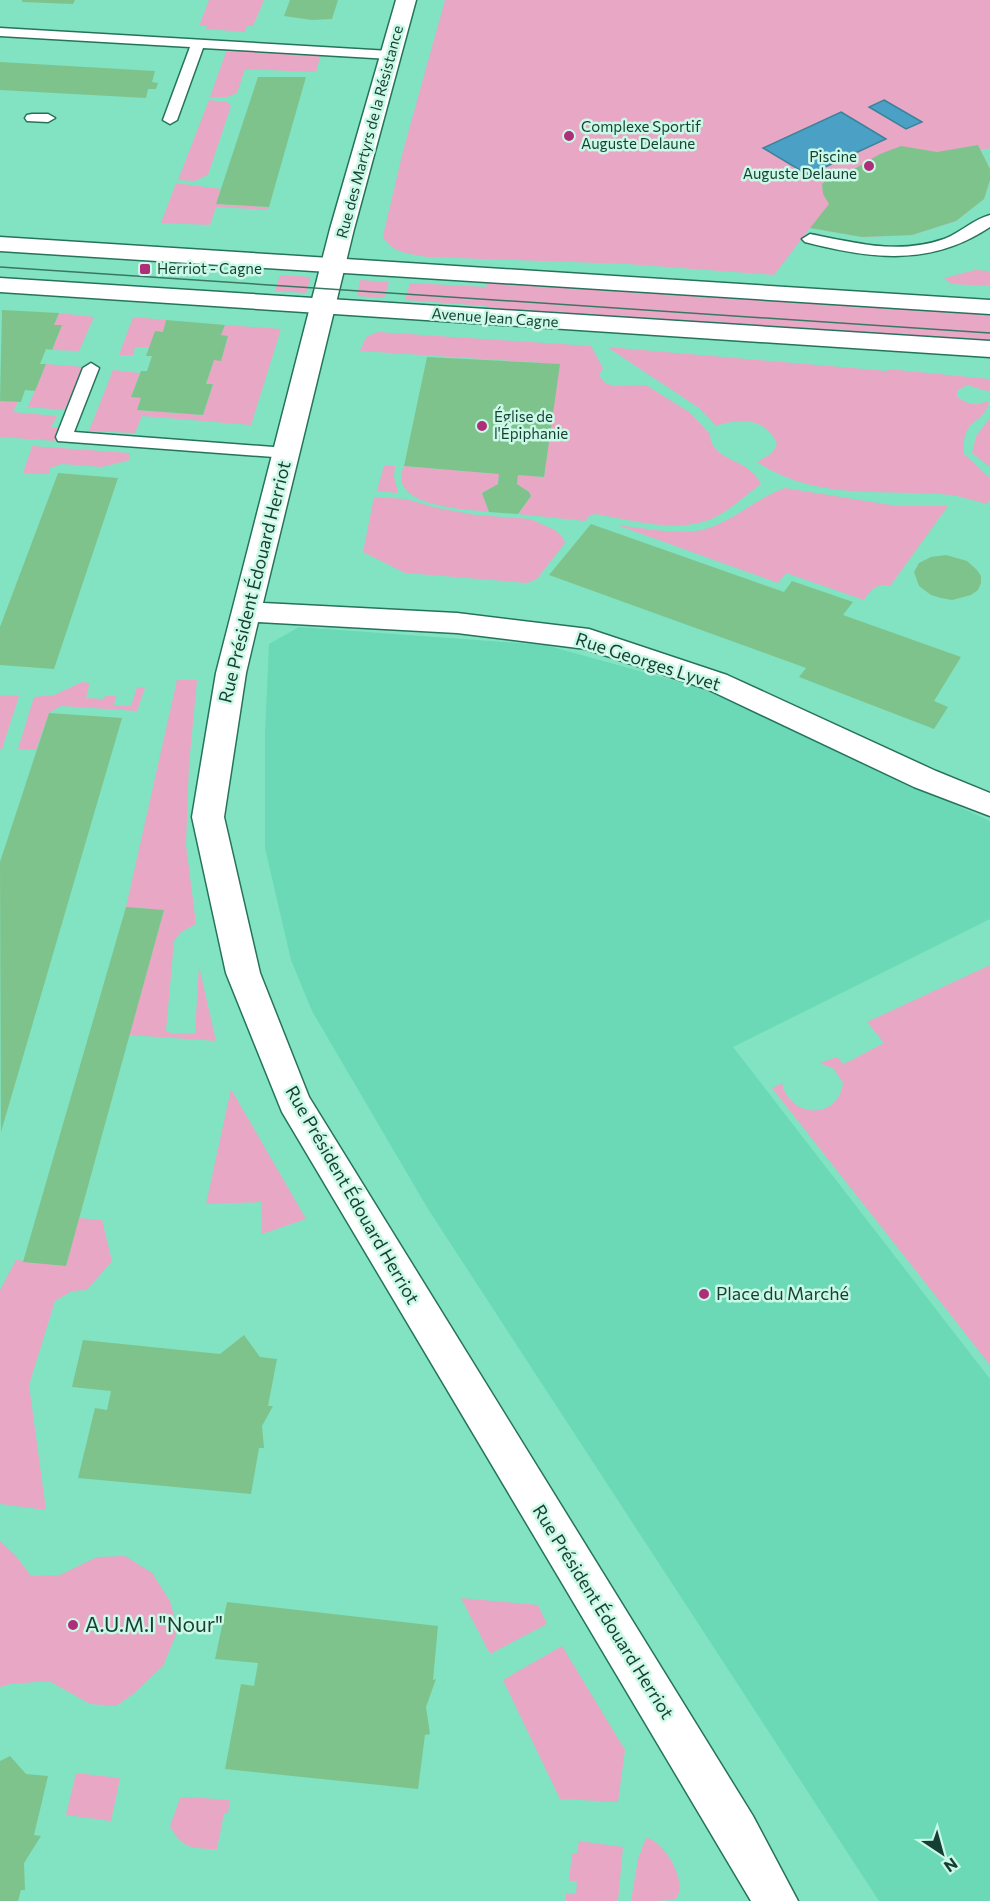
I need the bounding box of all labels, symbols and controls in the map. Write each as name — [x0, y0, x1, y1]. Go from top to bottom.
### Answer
street label: Rue des Martyrs de la Résistance — [332, 23, 406, 240]
place label: Complexe Sportif Auguste Delaune — [581, 117, 701, 152]
marker: Complexe Sportif Auguste Delaune — [562, 129, 576, 143]
place label: Piscine Auguste Delaune — [743, 147, 857, 182]
marker: Piscine Auguste Delaune — [862, 159, 876, 173]
place label: Herriot - Cagne — [157, 259, 262, 277]
marker: Herriot - Cagne — [138, 262, 152, 276]
street label: Avenue Jean Cagne — [431, 304, 559, 330]
place label: Église de l'Épiphanie — [494, 406, 568, 442]
marker: Église de l'Épiphanie — [475, 419, 489, 433]
street label: Rue Président Édouard Herriot — [213, 459, 295, 705]
street label: Rue Georges Lyvet — [573, 627, 724, 695]
street label: Rue Président Édouard Herriot — [281, 1081, 425, 1308]
place label: Place du Marché — [716, 1282, 849, 1304]
marker: Place du Marché — [697, 1287, 711, 1301]
street label: Rue Président Édouard Herriot — [529, 1500, 679, 1723]
place label: A.U.M.I "Nour" — [85, 1611, 223, 1636]
marker: A.U.M.I "Nour" — [66, 1618, 80, 1632]
north arrow — [912, 1823, 972, 1883]
text: N — [941, 1854, 962, 1877]

